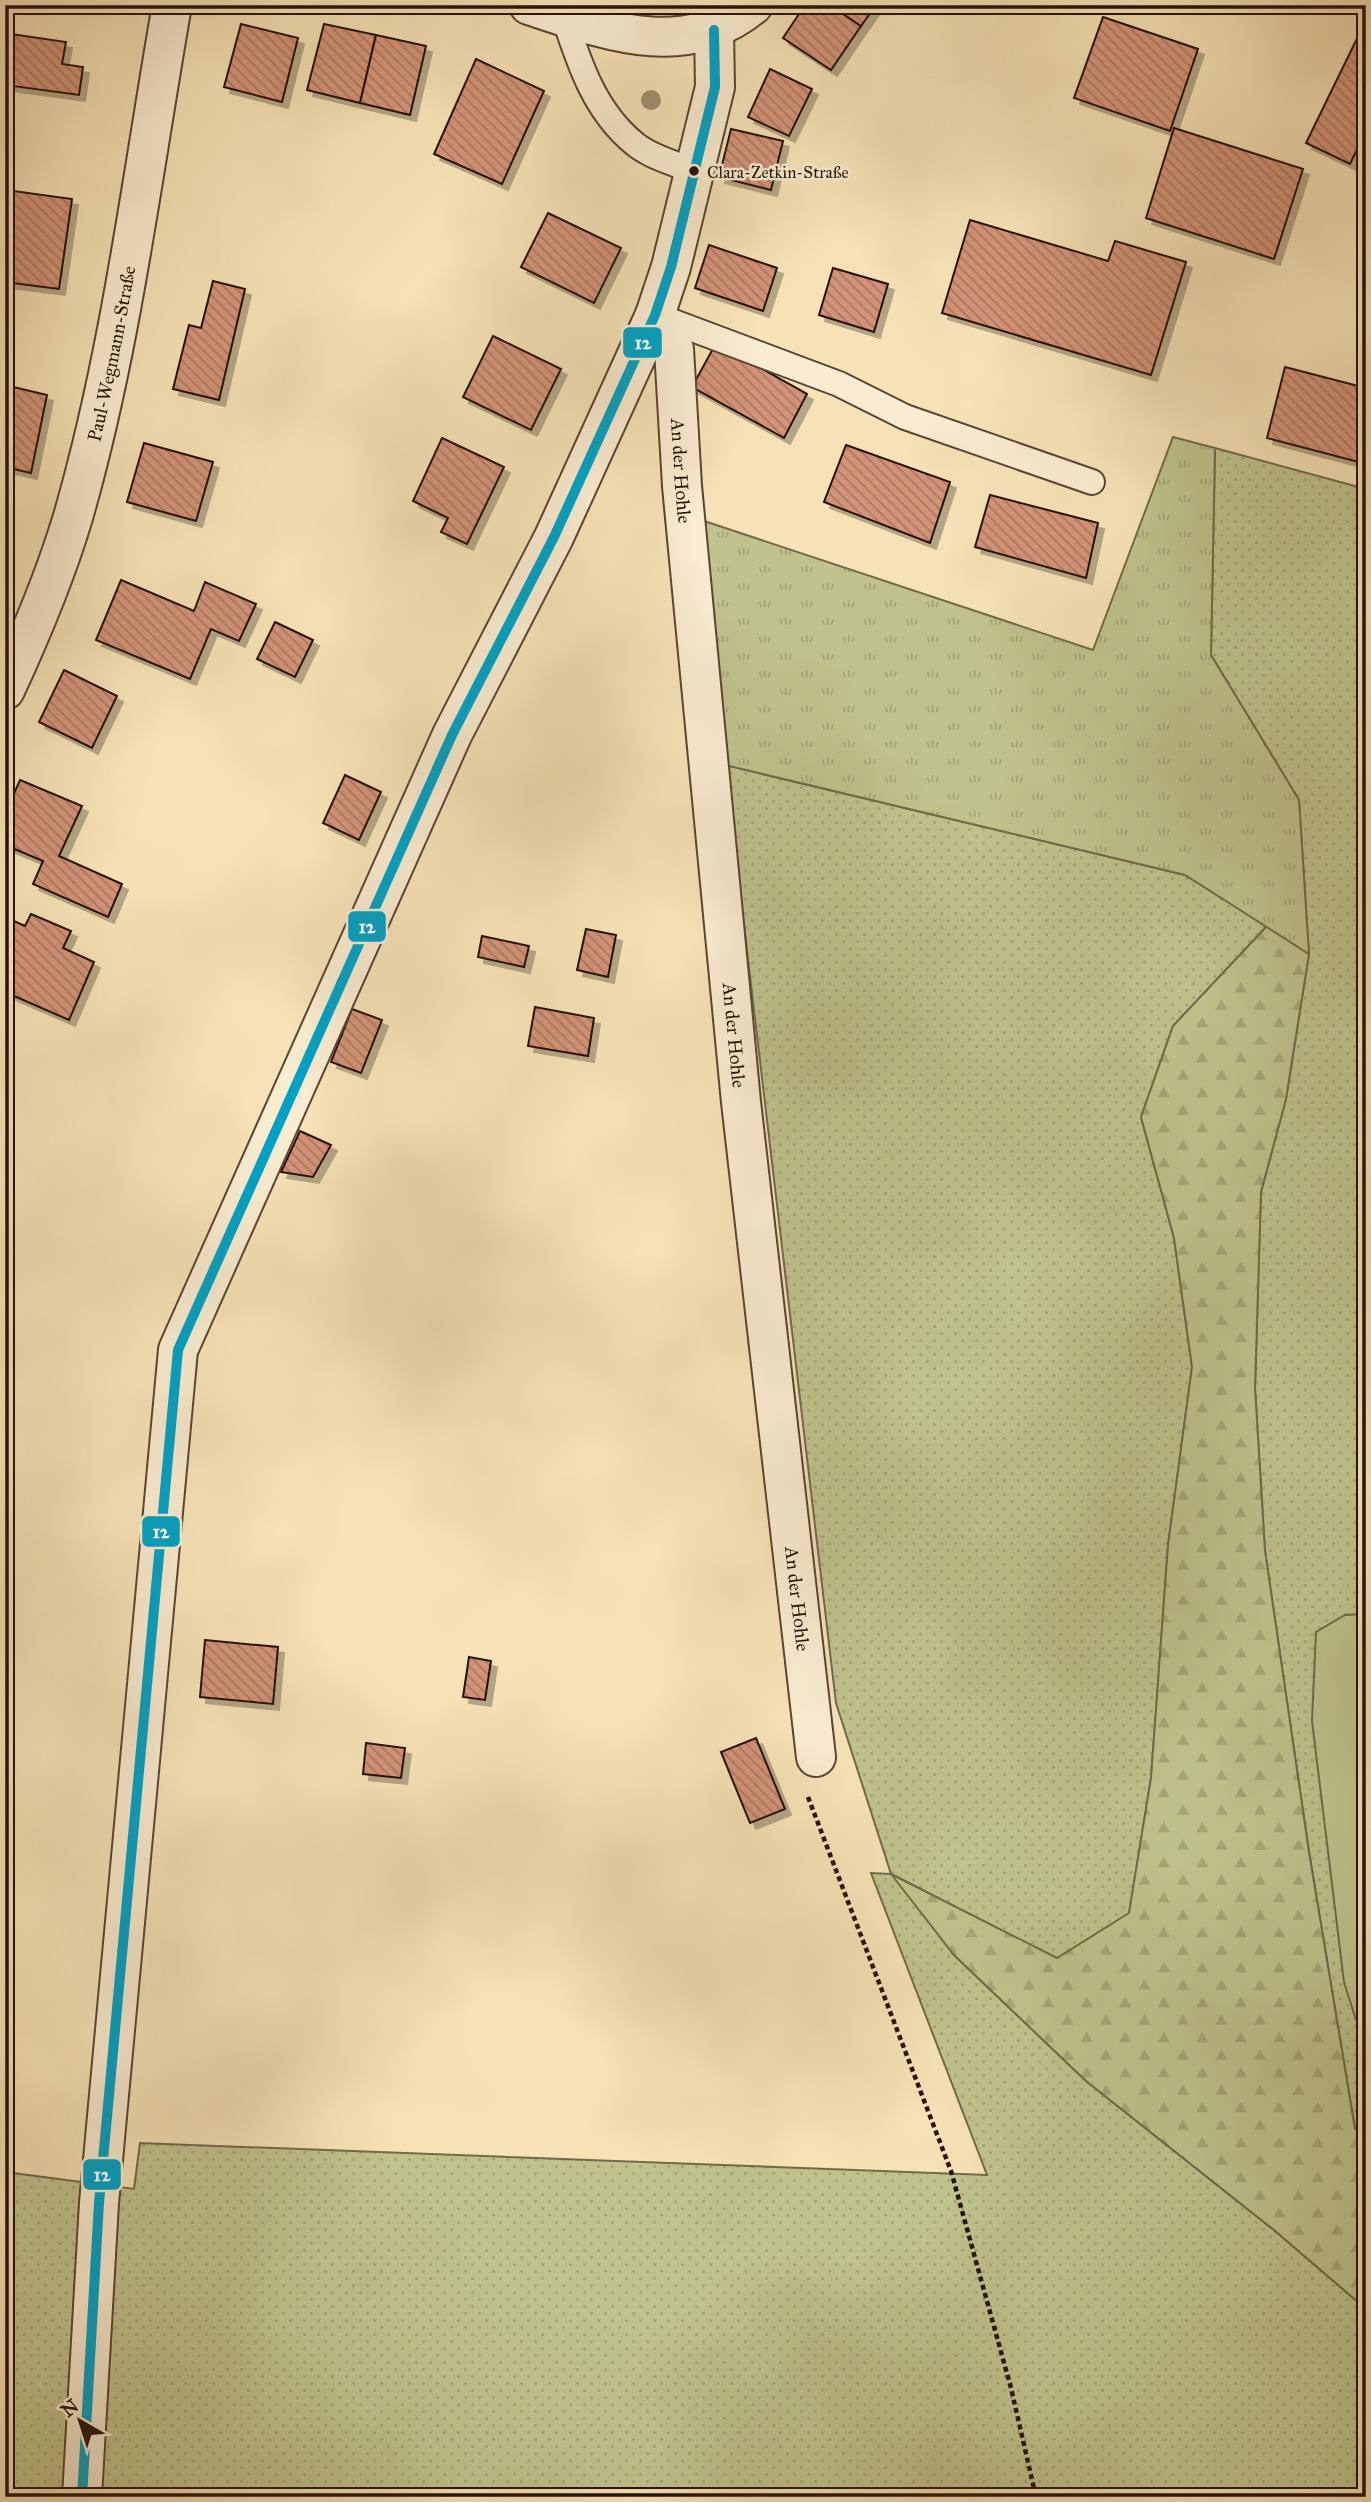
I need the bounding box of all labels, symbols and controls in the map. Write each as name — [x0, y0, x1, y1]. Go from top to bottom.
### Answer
place label: Clara-Zetkin-Straße — [707, 162, 849, 183]
marker: Clara-Zetkin-Straße — [687, 164, 701, 178]
street label: Paul-Wegmann-Straße — [82, 264, 141, 444]
line badge: 12 — [622, 326, 663, 359]
text: 12 — [635, 331, 652, 354]
street label: An der Hohle — [666, 417, 697, 525]
line badge: 12 — [347, 910, 387, 943]
text: 12 — [359, 915, 376, 938]
street label: An der Hohle — [718, 981, 751, 1089]
line badge: 12 — [141, 1515, 181, 1548]
text: 12 — [153, 1520, 170, 1543]
street label: An der Hohle — [780, 1544, 815, 1652]
line badge: 12 — [82, 2158, 122, 2191]
text: 12 — [94, 2163, 111, 2186]
north arrow — [46, 2386, 116, 2456]
text: N — [56, 2394, 83, 2422]

